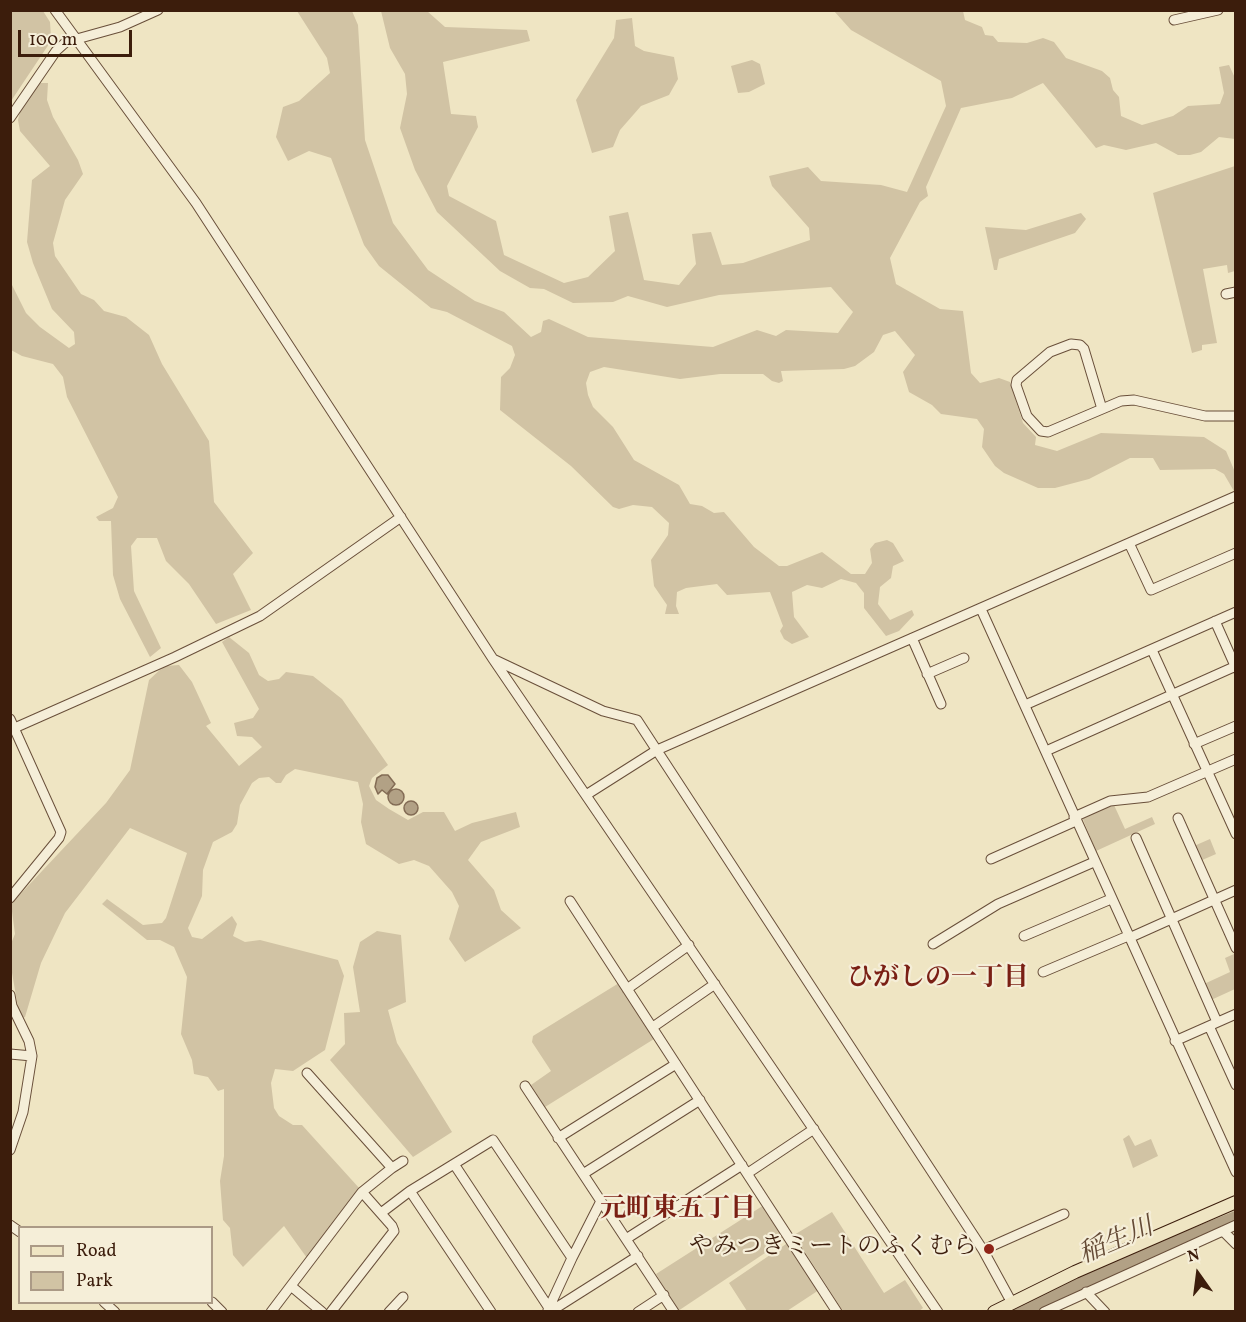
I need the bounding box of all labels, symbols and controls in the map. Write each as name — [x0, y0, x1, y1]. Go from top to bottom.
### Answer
scale bar — [21, 18, 135, 56]
text: 100 m — [29, 28, 78, 53]
district label: ひがしの一丁目 — [847, 964, 1029, 996]
district label: 元町東五丁目 — [600, 1195, 756, 1227]
water label: 稲生川 — [1075, 1213, 1159, 1273]
legend — [18, 1226, 213, 1304]
place label: やみつきミートのふくむら — [689, 1235, 977, 1263]
text: Road — [76, 1239, 117, 1264]
marker: やみつきミートのふくむら — [982, 1242, 996, 1256]
north arrow — [1168, 1244, 1228, 1304]
text: N — [1185, 1244, 1202, 1269]
text: Park — [76, 1269, 113, 1294]

